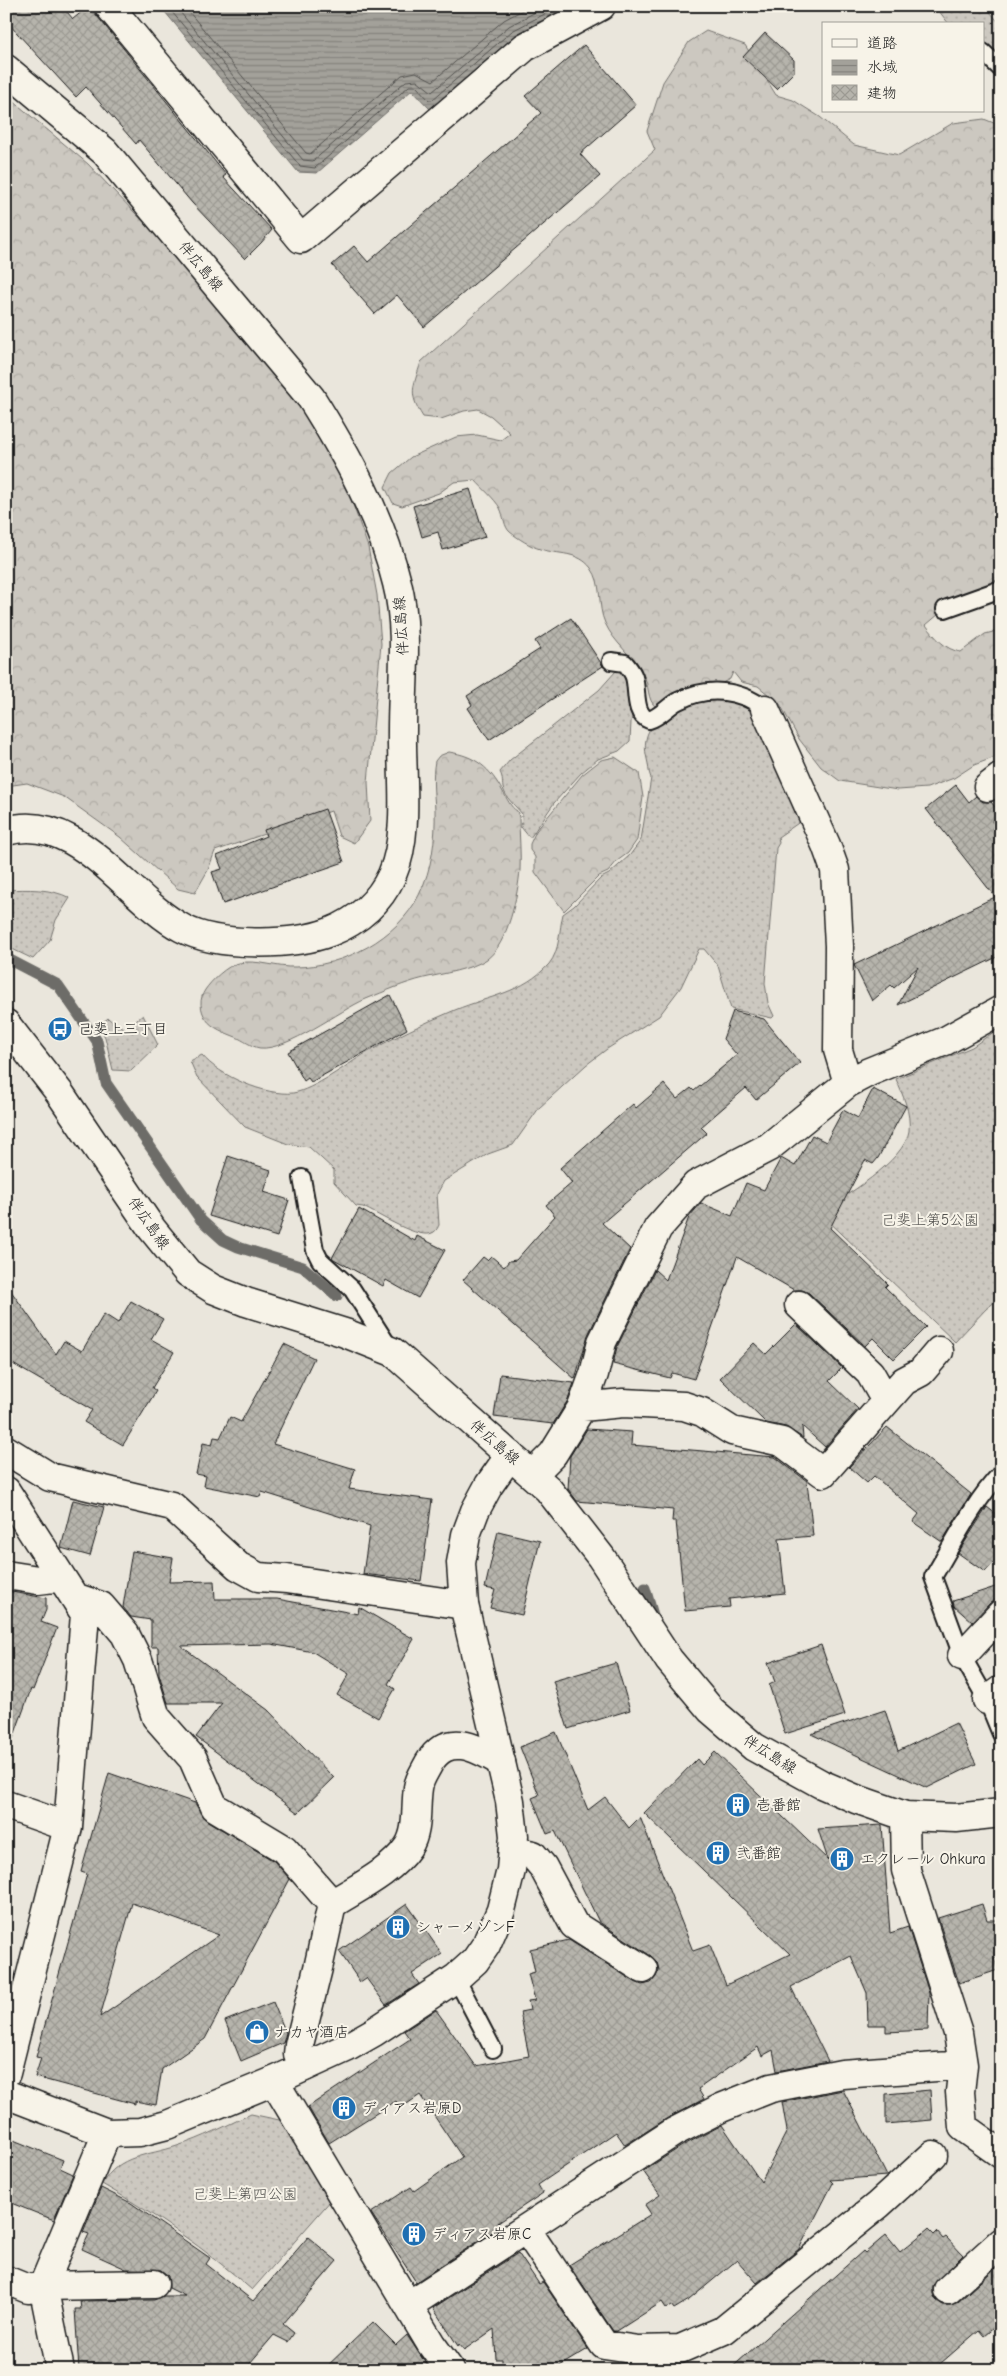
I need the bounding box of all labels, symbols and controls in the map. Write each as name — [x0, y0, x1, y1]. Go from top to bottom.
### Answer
legend — [822, 22, 984, 112]
text: 道路 — [867, 34, 897, 52]
text: 水域 — [867, 58, 897, 76]
text: 建物 — [867, 84, 897, 102]
street label: 伴広島線 — [175, 237, 227, 295]
street label: 伴広島線 — [390, 595, 412, 657]
bus stop icon: 己斐上三丁目 — [47, 1016, 73, 1042]
place label: 己斐上三丁目 — [78, 1020, 168, 1038]
street label: 伴広島線 — [124, 1193, 174, 1253]
park label: 己斐上第5公園 — [881, 1211, 979, 1229]
street label: 伴広島線 — [466, 1416, 524, 1468]
street label: 伴広島線 — [740, 1730, 800, 1778]
building icon: 壱番館 — [725, 1792, 751, 1818]
place label: 壱番館 — [756, 1796, 801, 1814]
building icon: 弐番館 — [705, 1840, 731, 1866]
place label: 弐番館 — [736, 1844, 781, 1862]
building icon: エクレール Ohkura — [829, 1846, 855, 1872]
place label: エクレール Ohkura — [860, 1850, 986, 1868]
building icon: シャーメゾンF — [385, 1914, 411, 1940]
place label: シャーメゾンF — [416, 1918, 515, 1936]
shop icon: ナカヤ酒店 — [244, 2019, 270, 2045]
place label: ナカヤ酒店 — [274, 2023, 349, 2041]
building icon: ディアス岩原D — [331, 2095, 357, 2121]
place label: ディアス岩原D — [362, 2099, 461, 2117]
park label: 己斐上第四公園 — [192, 2185, 298, 2203]
building icon: ディアス岩原C — [401, 2221, 427, 2247]
place label: ディアス岩原C — [432, 2225, 531, 2243]

